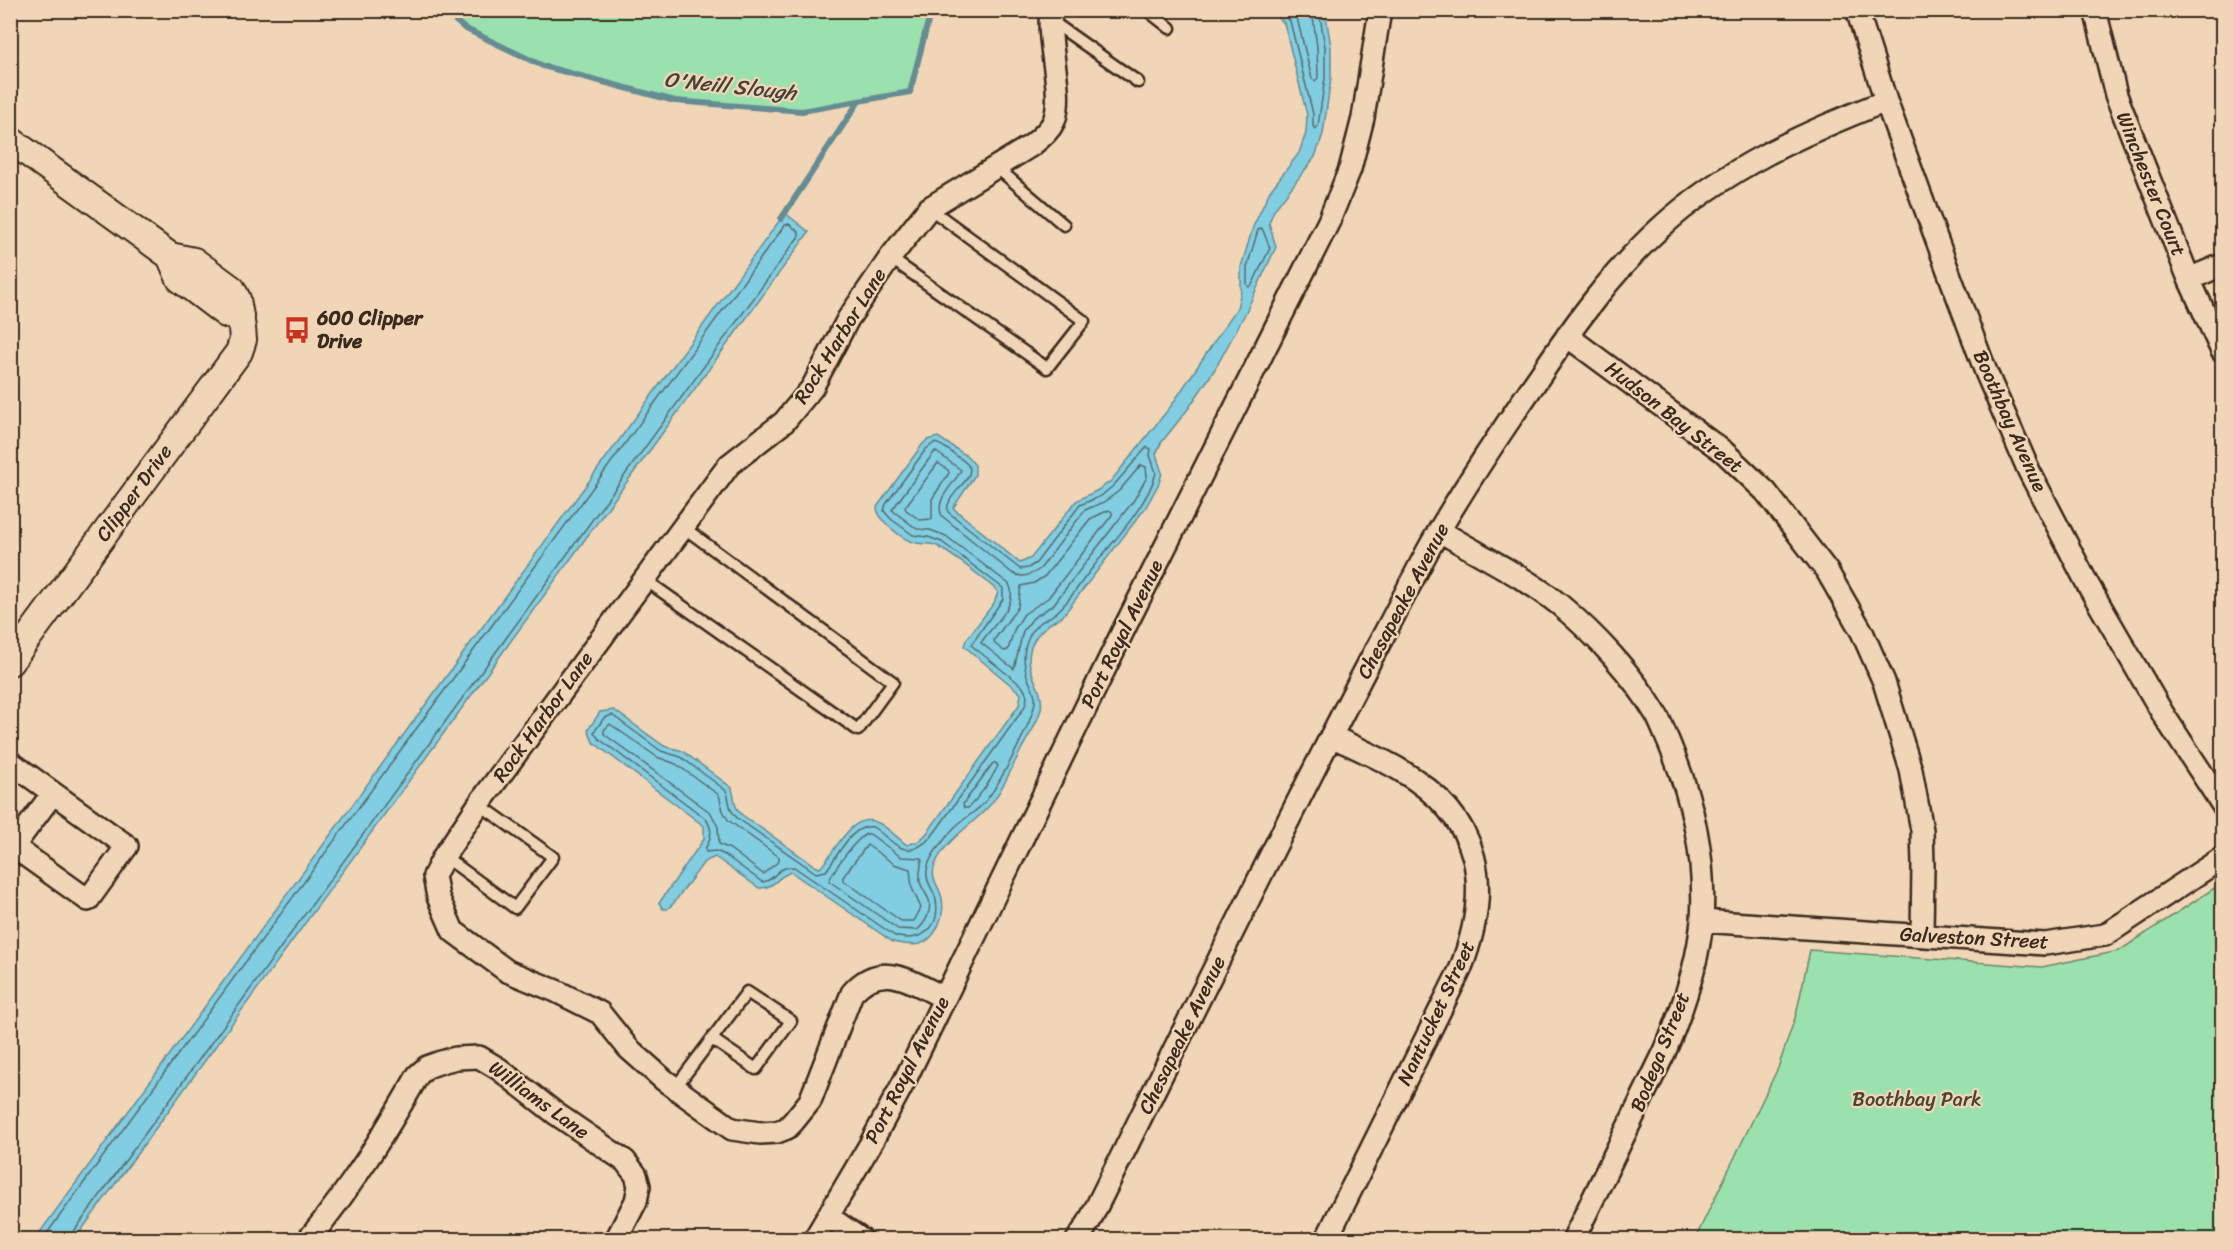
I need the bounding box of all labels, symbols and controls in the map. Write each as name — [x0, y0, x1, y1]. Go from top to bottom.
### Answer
water label: O'Neill Slough — [662, 60, 800, 112]
street label: Winchester Court — [2106, 106, 2196, 262]
street label: Rock Harbor Lane — [784, 261, 896, 411]
place label: 600 Clipper Drive — [316, 301, 424, 359]
bus stop icon: 600 Clipper Drive — [282, 315, 312, 345]
street label: Boothbay Avenue — [1963, 344, 2057, 498]
street label: Hudson Bay Street — [1597, 352, 1751, 483]
street label: Clipper Drive — [86, 437, 182, 549]
street label: Chesapeake Avenue — [1347, 517, 1459, 685]
street label: Port Royal Avenue — [1071, 553, 1173, 714]
street label: Rock Harbor Lane — [483, 644, 603, 790]
street label: Galveston Street — [1899, 917, 2049, 959]
street label: Nantucket Street — [1387, 934, 1485, 1091]
street label: Chesapeake Avenue — [1128, 950, 1236, 1120]
street label: Bodega Street — [1620, 986, 1700, 1117]
street label: Port Royal Avenue — [855, 990, 959, 1150]
street label: Williams Lane — [481, 1051, 597, 1149]
park label: Boothbay Park — [1852, 1082, 1982, 1117]

